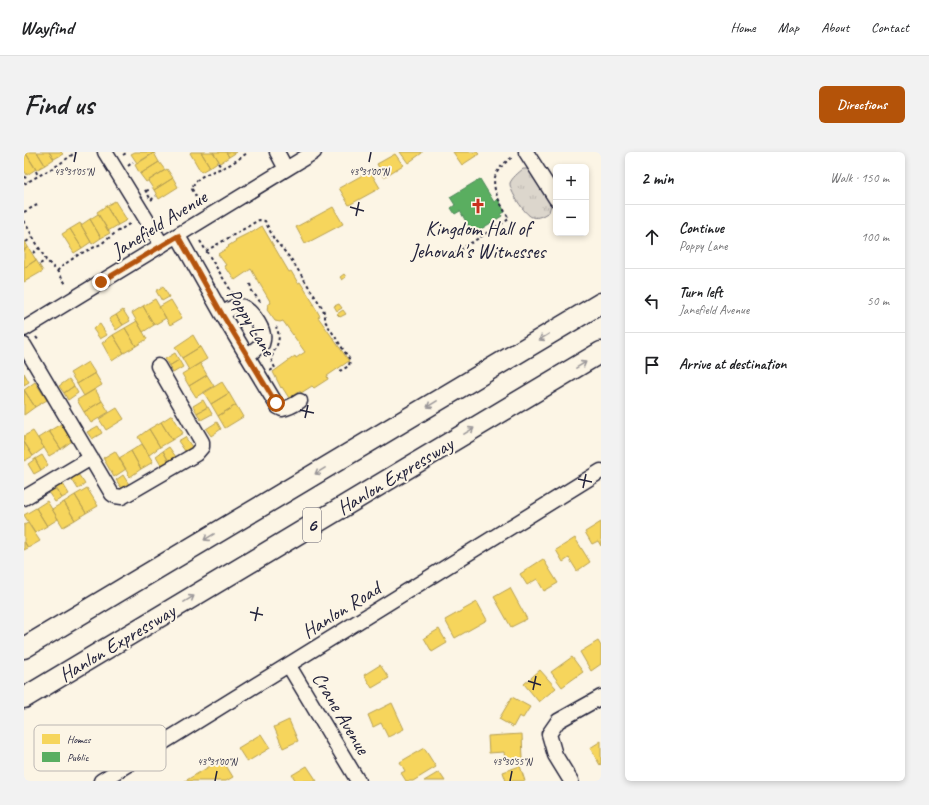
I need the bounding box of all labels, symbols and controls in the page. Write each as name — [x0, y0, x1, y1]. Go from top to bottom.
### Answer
text: Wayfind — [20, 16, 73, 40]
text: Home — [730, 19, 756, 36]
text: Map — [778, 19, 799, 36]
text: About — [821, 19, 849, 36]
text: Contact — [871, 19, 909, 36]
button: Directions — [819, 86, 905, 123]
text: Find us — [24, 87, 94, 122]
map controls — [553, 164, 589, 236]
button: + — [553, 164, 589, 200]
text: 43°31'05"N — [54, 165, 96, 178]
text: 43°31'00"N — [349, 165, 391, 178]
text: 2 min — [641, 168, 674, 189]
text: Walk · 150 m — [830, 170, 889, 186]
street label: Janefield Avenue — [106, 184, 213, 264]
church icon: Kingdom Hall of Jehovah's Witnesses — [469, 197, 487, 215]
button: − — [553, 200, 589, 236]
place label: Kingdom Hall of Jehovah's Witnesses — [410, 216, 547, 264]
text: Continue — [679, 219, 724, 238]
icon: ahead — [641, 226, 663, 248]
text: 100 m — [861, 229, 889, 245]
text: Poppy Lane — [679, 238, 727, 254]
route end — [92, 273, 110, 291]
text: Turn left — [679, 283, 722, 302]
street label: Poppy Lane — [221, 284, 282, 362]
icon: left — [641, 290, 663, 312]
text: 50 m — [867, 293, 889, 309]
text: Janefield Avenue — [679, 302, 749, 318]
one-way arrow — [539, 333, 550, 341]
icon: arrive — [641, 354, 663, 376]
text: Arrive at destination — [679, 355, 786, 374]
one-way arrow — [575, 360, 587, 368]
route start — [267, 394, 285, 412]
one-way arrow — [426, 400, 438, 408]
one-way arrow — [463, 427, 475, 435]
street label: Hanlon Expressway — [332, 430, 459, 520]
one-way arrow — [314, 467, 326, 475]
road number: 6 — [303, 508, 321, 542]
one-way arrow — [203, 534, 215, 542]
street label: Hanlon Road — [297, 575, 387, 644]
one-way arrow — [183, 595, 194, 603]
street label: Hanlon Expressway — [54, 597, 181, 687]
street label: Crane Avenue — [307, 667, 376, 760]
legend — [34, 725, 166, 771]
text: Homes — [67, 732, 92, 746]
text: Public — [67, 750, 89, 764]
text: 43°31'00"N — [197, 755, 239, 768]
text: 43°30'55"N — [492, 755, 534, 768]

